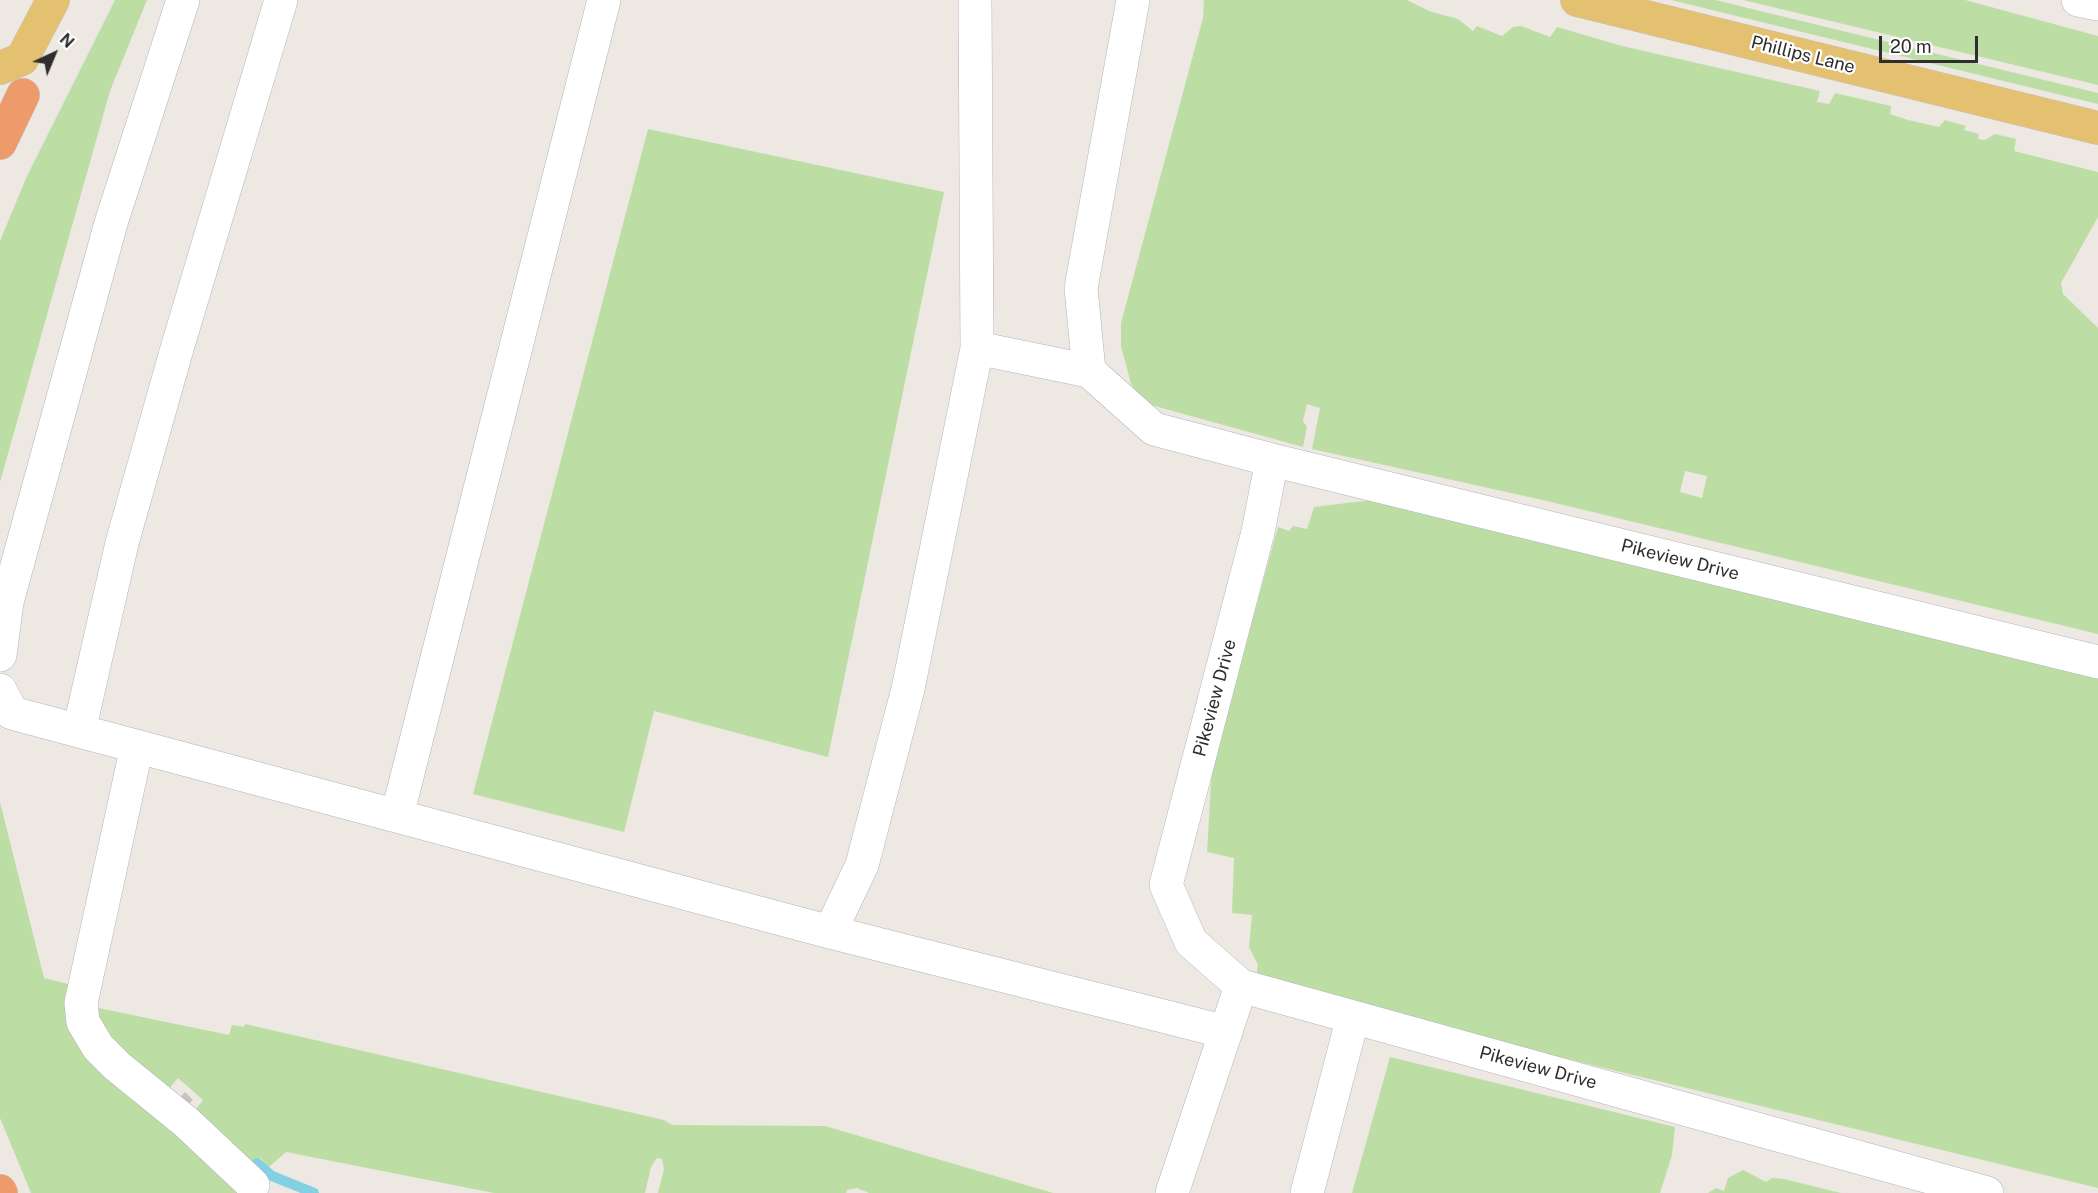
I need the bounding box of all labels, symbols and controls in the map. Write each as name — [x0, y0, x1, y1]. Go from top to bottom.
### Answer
north arrow — [24, 24, 84, 84]
scale bar — [1882, 24, 1981, 62]
text: N — [56, 30, 78, 52]
street label: Phillips Lane — [1749, 32, 1857, 78]
text: 20 m — [1890, 36, 1932, 57]
street label: Pikeview Drive — [1619, 535, 1741, 585]
street label: Pikeview Drive — [1189, 637, 1241, 759]
street label: Pikeview Drive — [1477, 1042, 1599, 1094]

